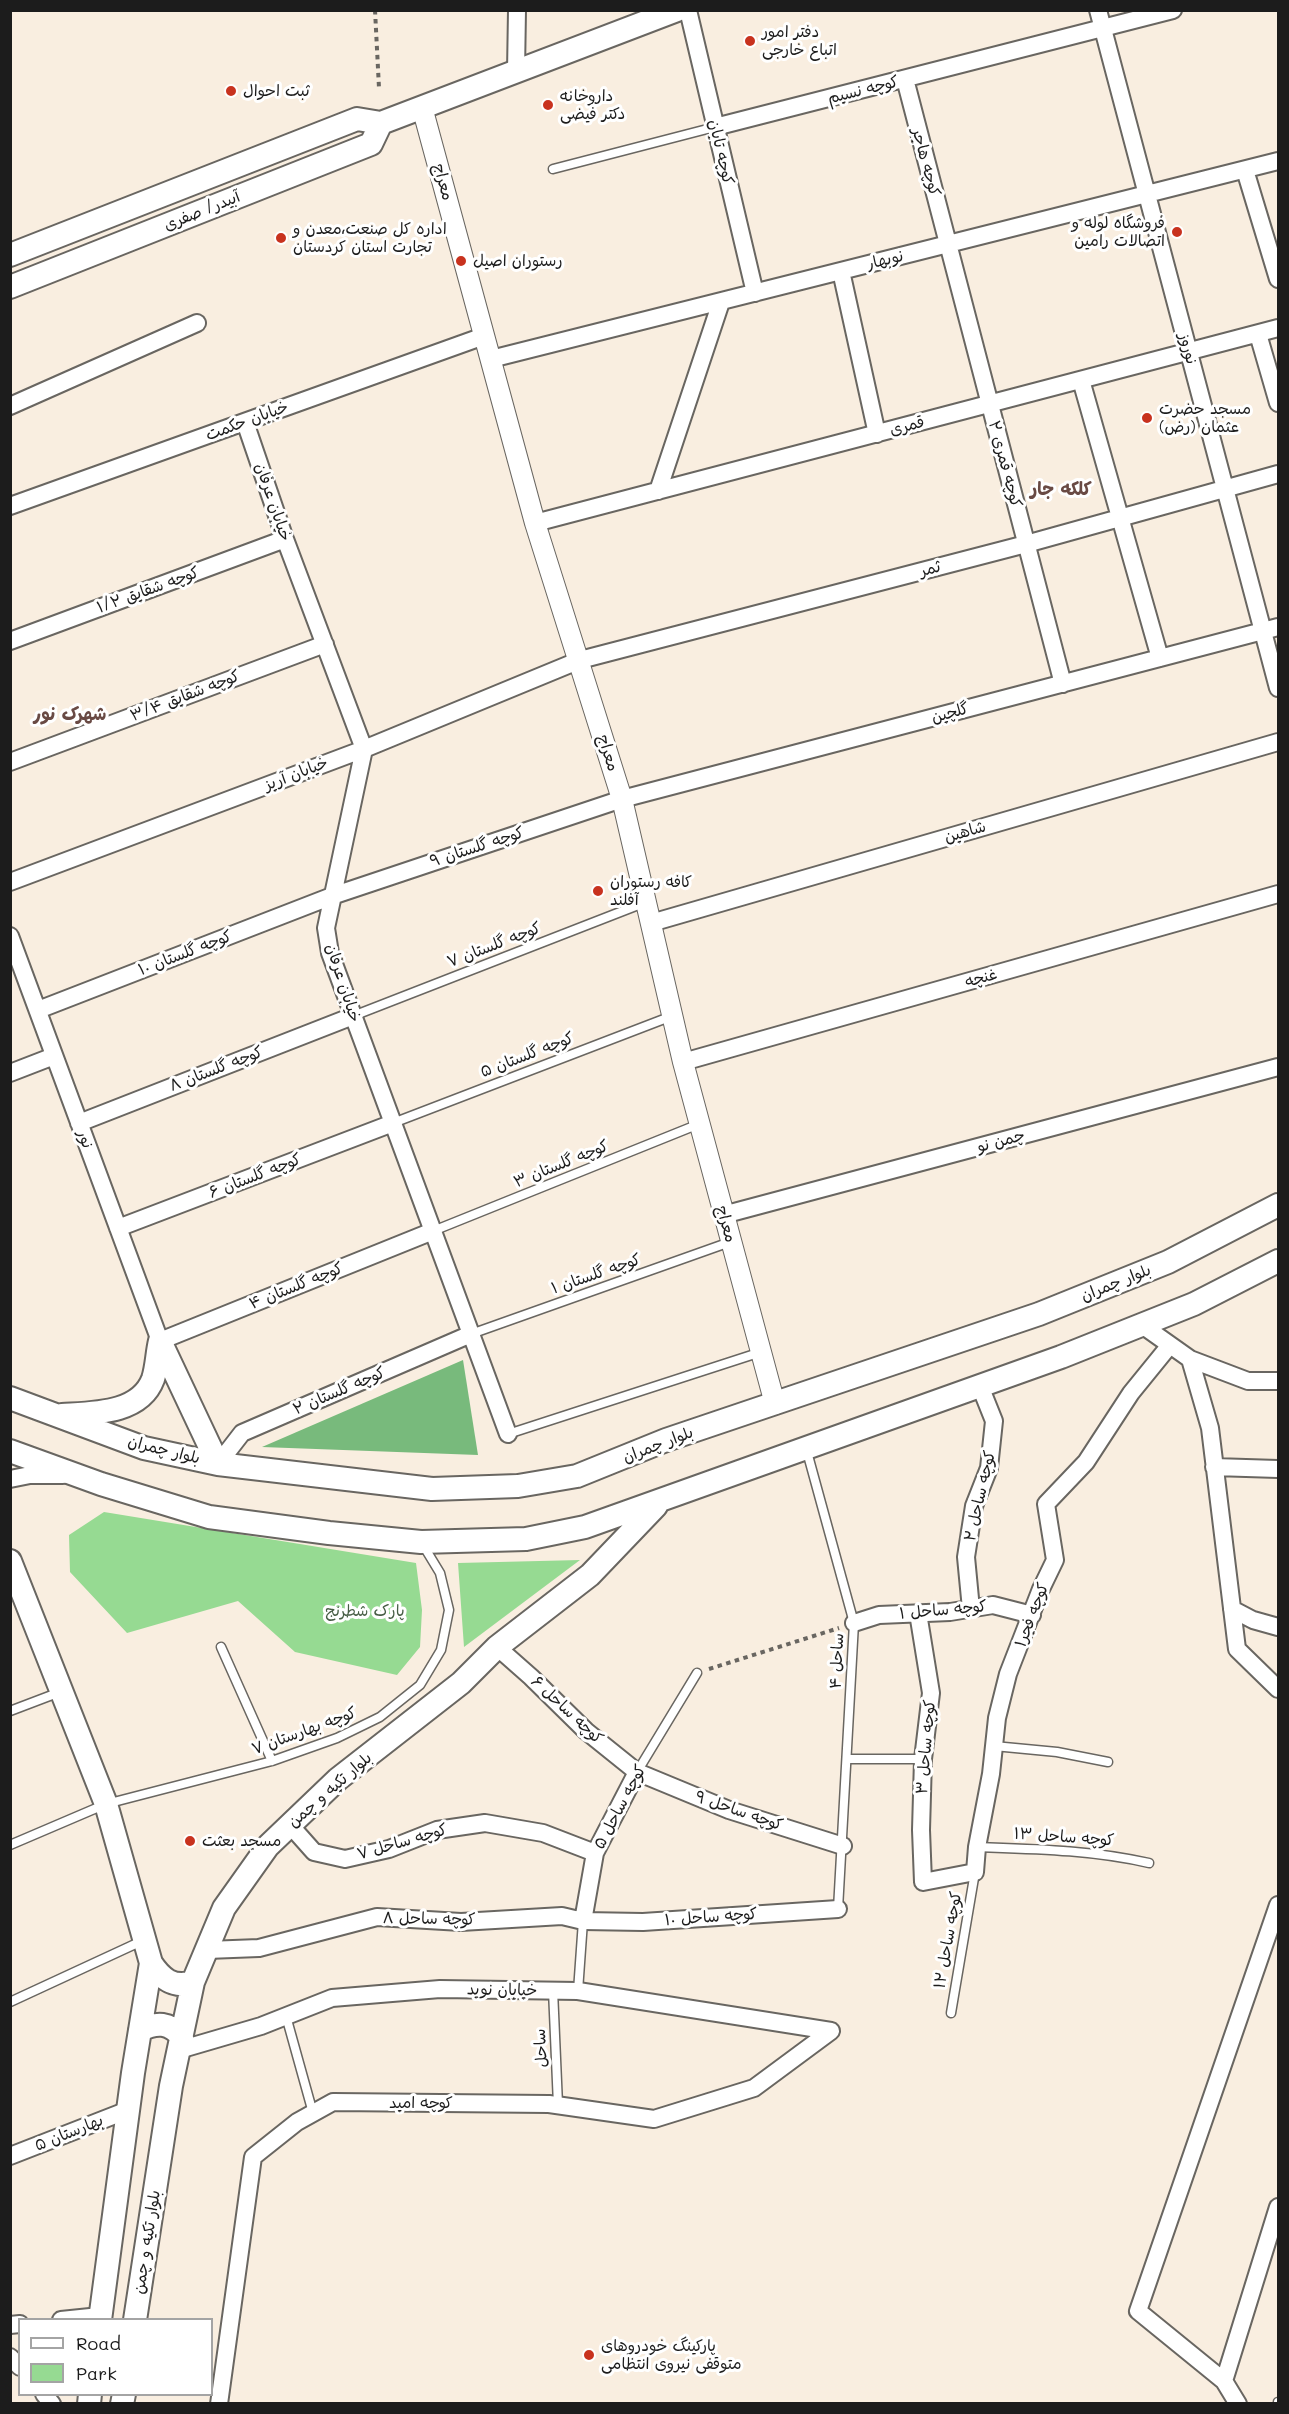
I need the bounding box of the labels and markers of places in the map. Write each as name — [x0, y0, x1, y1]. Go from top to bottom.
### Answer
place label: دفتر امور اتباع خارجی — [762, 22, 837, 60]
marker: دفتر امور اتباع خارجی — [743, 34, 757, 48]
place label: ثبت احوال — [243, 81, 310, 101]
marker: ثبت احوال — [224, 84, 238, 98]
place label: داروخانه دکتر فیضی — [560, 86, 625, 124]
marker: داروخانه دکتر فیضی — [541, 98, 555, 112]
place label: فروشگاه لوله و اتصالات رامین — [1072, 213, 1165, 251]
place label: اداره کل صنعت،معدن و تجارت استان کردستان — [293, 219, 447, 257]
marker: فروشگاه لوله و اتصالات رامین — [1170, 225, 1184, 239]
marker: اداره کل صنعت،معدن و تجارت استان کردستان — [274, 231, 288, 245]
place label: رستوران اصیل — [473, 251, 562, 271]
marker: رستوران اصیل — [454, 254, 468, 268]
place label: مسجد حضرت عثمان (رض) — [1159, 399, 1251, 437]
marker: مسجد حضرت عثمان (رض) — [1140, 411, 1154, 425]
place label: کافه رستوران آفلند — [610, 872, 692, 910]
marker: کافه رستوران آفلند — [591, 884, 605, 898]
place label: مسجد بعثت — [202, 1831, 281, 1851]
marker: مسجد بعثت — [183, 1834, 197, 1848]
place label: پارکینگ خودروهای متوقفی نیروی انتظامی — [601, 2336, 742, 2374]
marker: پارکینگ خودروهای متوقفی نیروی انتظامی — [582, 2348, 596, 2362]

